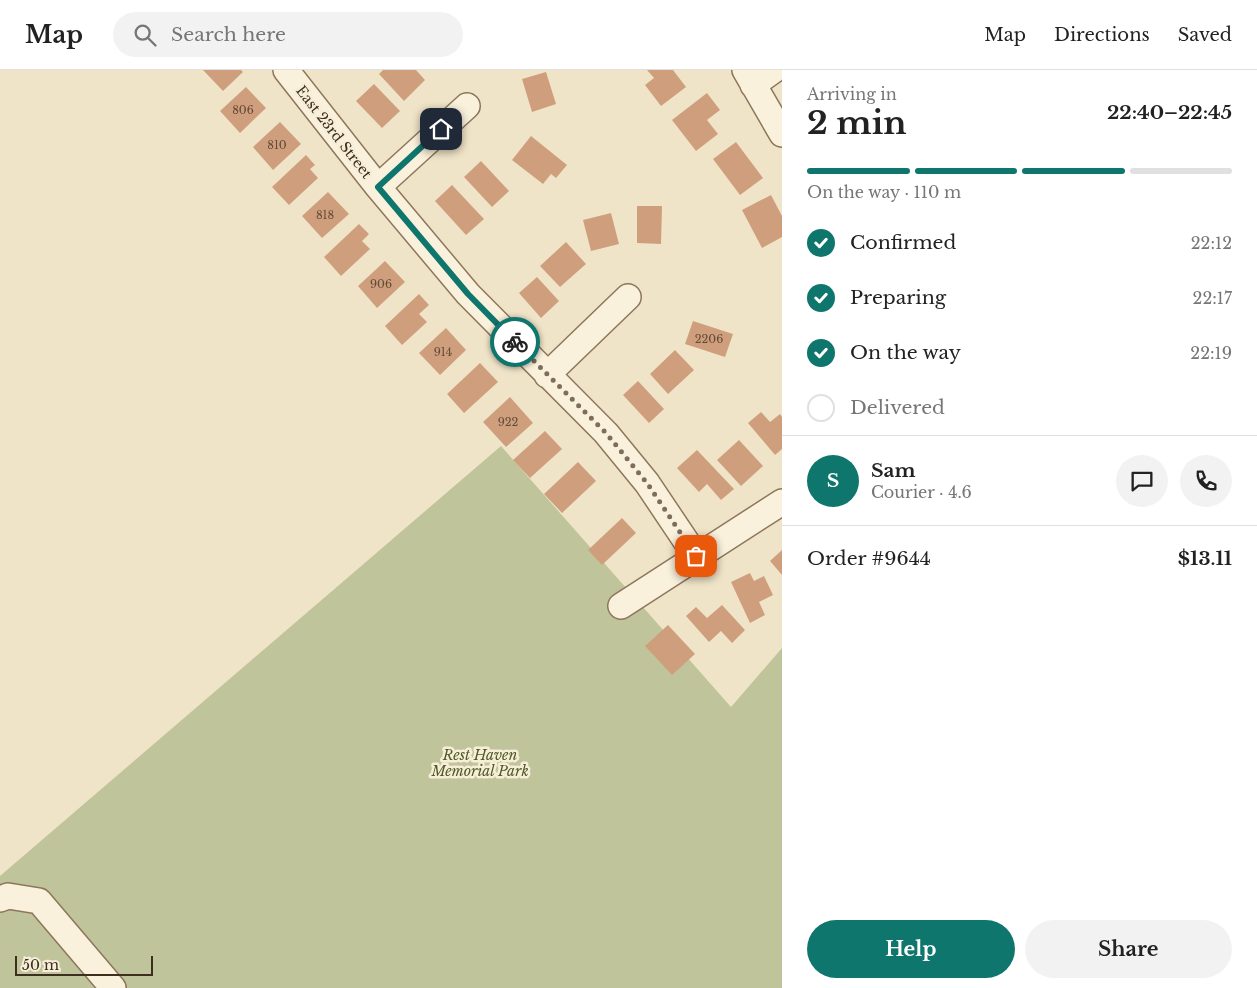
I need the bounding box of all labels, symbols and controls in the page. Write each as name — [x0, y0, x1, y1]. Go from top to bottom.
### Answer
search box — [113, 12, 463, 57]
text: Map — [25, 20, 83, 49]
icon: search — [131, 21, 159, 49]
text: Search here — [171, 23, 286, 46]
text: Map — [984, 24, 1026, 46]
text: Directions — [1054, 24, 1150, 46]
text: Saved — [1178, 24, 1232, 46]
street label: East 23rd Street — [292, 82, 376, 183]
text: Arriving in — [807, 84, 897, 104]
text: 22:40–22:45 — [1107, 101, 1232, 124]
house number: 806 — [232, 103, 254, 117]
text: 2 min — [807, 103, 907, 143]
pin — [420, 108, 462, 150]
icon: home — [427, 115, 455, 143]
house number: 810 — [267, 138, 287, 152]
text: On the way · 110 m — [807, 182, 961, 202]
house number: 818 — [316, 208, 334, 222]
icon: check — [807, 229, 835, 257]
text: Confirmed — [850, 231, 956, 254]
text: 22:12 — [1191, 233, 1232, 253]
house number: 906 — [370, 277, 392, 291]
icon: check — [807, 284, 835, 312]
text: Preparing — [850, 286, 946, 309]
text: 22:17 — [1193, 288, 1232, 308]
courier — [490, 317, 540, 367]
icon: bike — [501, 328, 529, 356]
house number: 2206 — [695, 332, 723, 346]
icon: check — [807, 339, 835, 367]
text: On the way — [850, 341, 961, 364]
text: 22:19 — [1190, 343, 1232, 363]
house number: 914 — [434, 345, 452, 359]
text: Delivered — [850, 396, 945, 419]
house number: 922 — [498, 415, 519, 429]
button: chat — [1116, 455, 1168, 507]
button: phone — [1180, 455, 1232, 507]
text: Sam — [871, 459, 916, 482]
text: S — [827, 469, 839, 492]
text: Courier · 4.6 — [871, 482, 972, 502]
pin — [675, 535, 717, 577]
icon: bag — [682, 542, 710, 570]
text: Order #9644 — [807, 547, 931, 570]
text: $13.11 — [1178, 547, 1232, 570]
park label: Rest Haven Memorial Park — [430, 746, 529, 780]
button: Help — [807, 920, 1015, 978]
button: Share — [1025, 920, 1232, 978]
scale bar — [15, 953, 152, 976]
text: 50 m — [22, 956, 59, 974]

